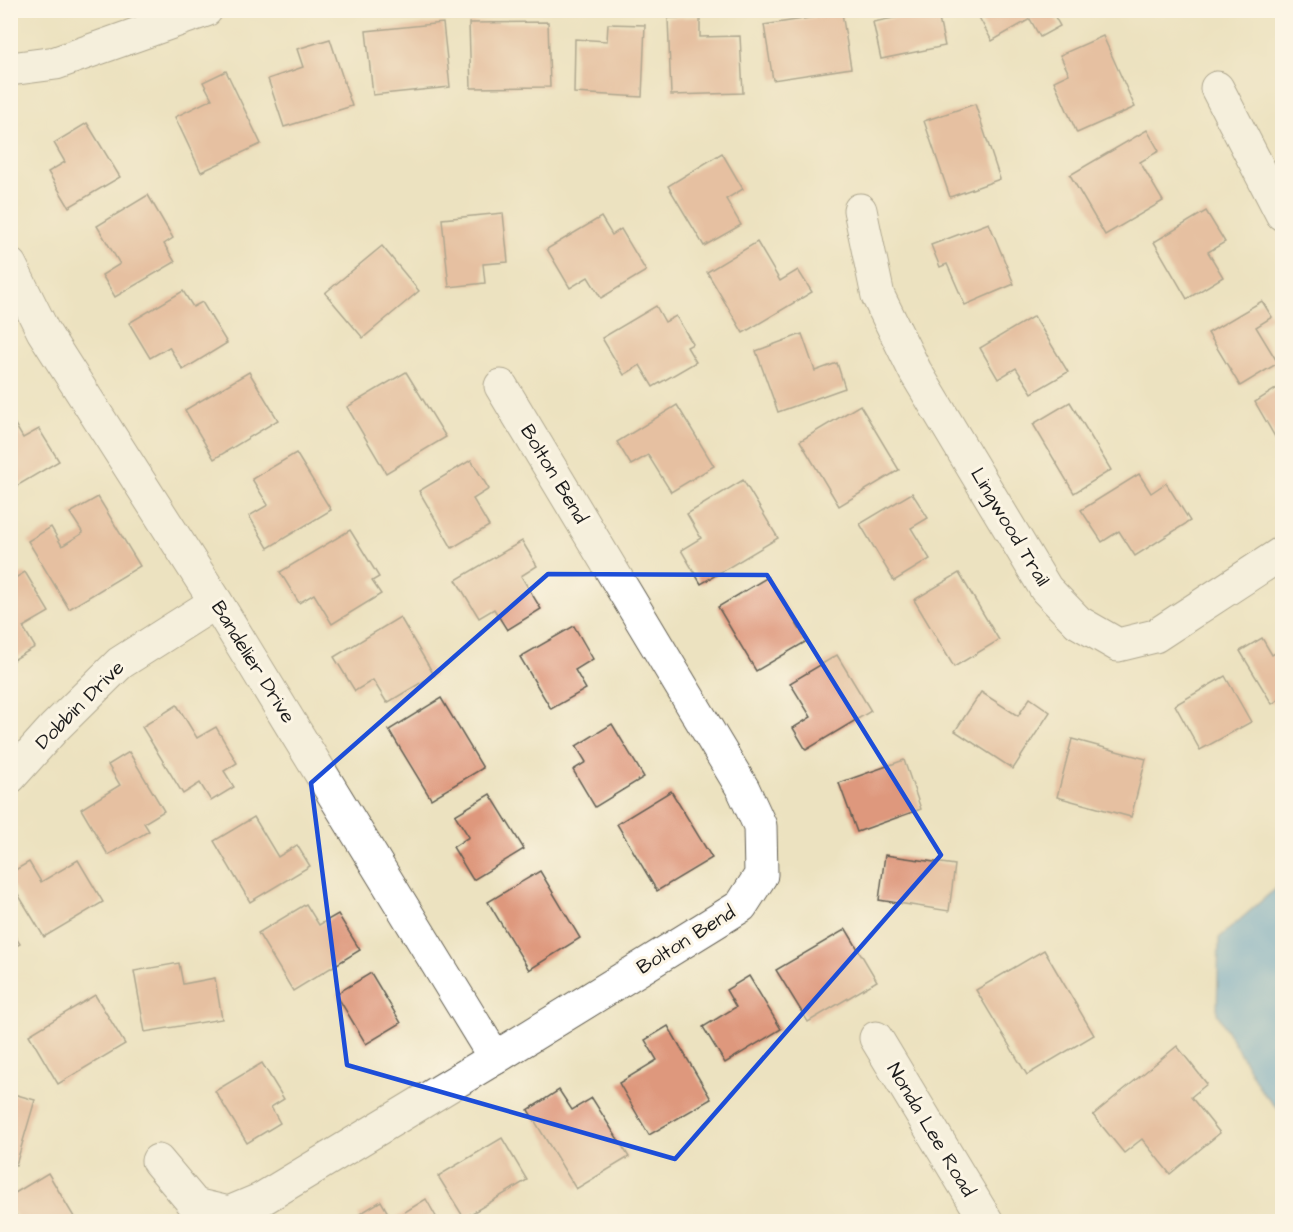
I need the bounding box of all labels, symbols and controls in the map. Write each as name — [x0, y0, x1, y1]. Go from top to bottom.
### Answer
street label: Bolton Bend — [513, 419, 595, 529]
street label: Lingwood Trail — [963, 462, 1056, 592]
street label: Bandelier Drive — [204, 595, 302, 729]
street label: Dobbin Drive — [29, 654, 131, 756]
street label: Bolton Bend — [631, 899, 741, 981]
street label: Nonda Lee Road — [880, 1058, 982, 1202]

